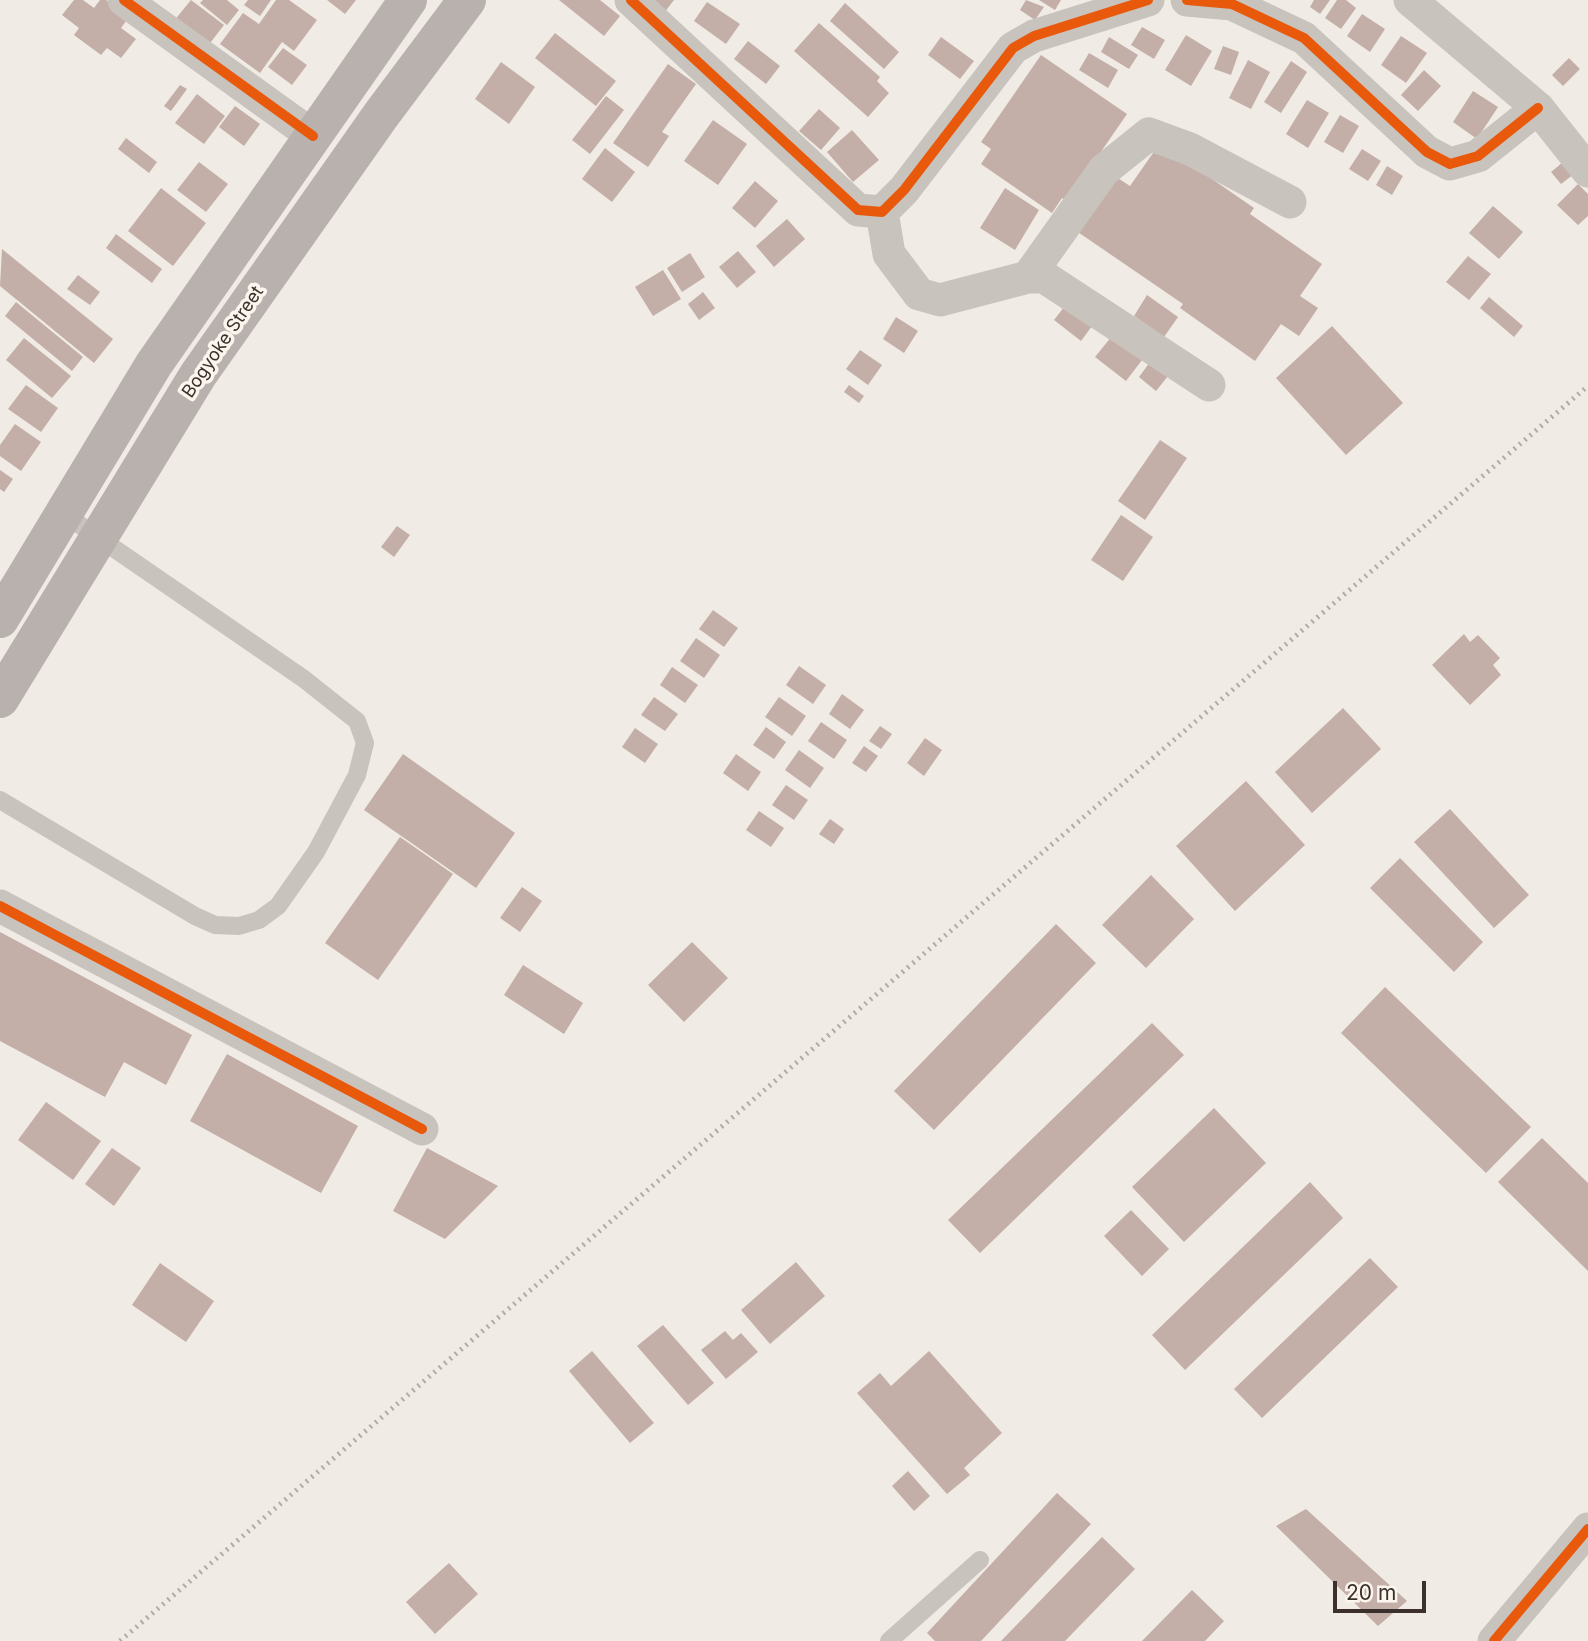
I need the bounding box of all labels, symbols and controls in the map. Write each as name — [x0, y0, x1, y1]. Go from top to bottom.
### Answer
street label: Bogyoke Street — [178, 282, 268, 402]
scale bar — [1336, 1568, 1429, 1612]
text: 20 m — [1346, 1580, 1396, 1605]

